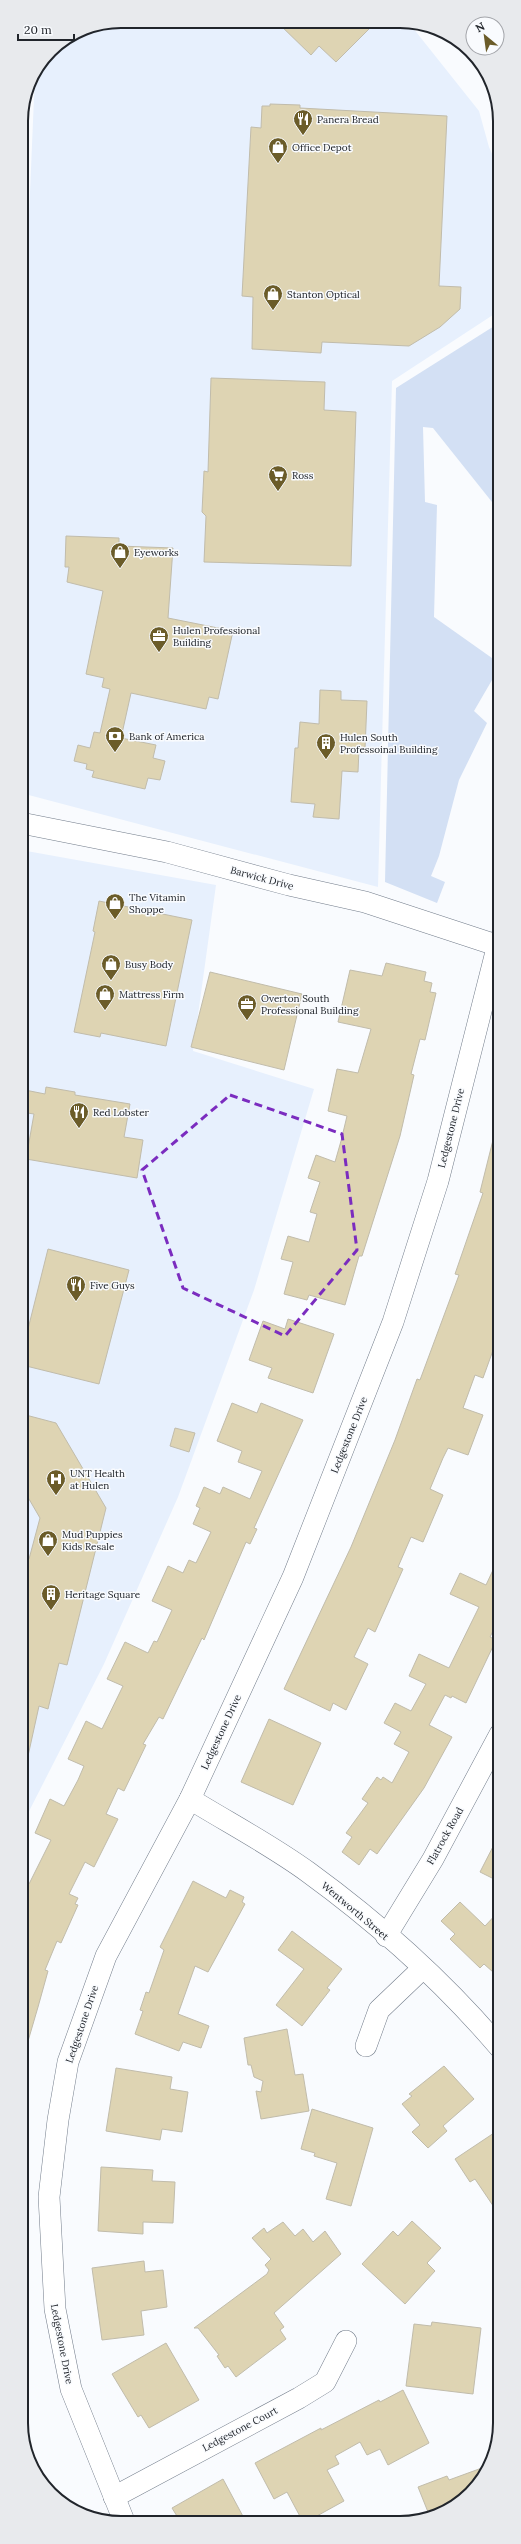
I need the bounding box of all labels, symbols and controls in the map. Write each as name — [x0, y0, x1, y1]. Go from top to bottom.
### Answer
scale bar — [18, 16, 74, 42]
north arrow — [465, 16, 505, 56]
text: N — [473, 19, 488, 35]
text: 20 m — [24, 22, 52, 37]
restaurant icon: Panera Bread — [292, 108, 314, 136]
place label: Panera Bread — [317, 113, 379, 126]
shop icon: Office Depot — [267, 136, 289, 164]
place label: Office Depot — [292, 141, 352, 154]
shop icon: Stanton Optical — [262, 283, 284, 311]
place label: Stanton Optical — [287, 288, 360, 301]
supermarket icon: Ross — [267, 464, 289, 492]
place label: Ross — [292, 469, 314, 482]
shop icon: Eyeworks — [109, 541, 131, 569]
place label: Eyeworks — [134, 546, 179, 559]
place label: Hulen Professional Building — [173, 624, 260, 649]
office icon: Hulen Professional Building — [148, 625, 170, 653]
bank icon: Bank of America — [104, 725, 126, 753]
place label: Bank of America — [129, 730, 204, 743]
place label: Hulen South Professoinal Building — [340, 731, 438, 756]
building icon: Hulen South Professoinal Building — [315, 732, 337, 760]
street label: Barwick Drive — [229, 863, 296, 893]
place label: The Vitamin Shoppe — [129, 891, 186, 916]
shop icon: The Vitamin Shoppe — [104, 892, 126, 920]
shop icon: Busy Body — [100, 953, 122, 981]
place label: Busy Body — [125, 958, 174, 971]
shop icon: Mattress Firm — [94, 983, 116, 1011]
place label: Mattress Firm — [119, 988, 184, 1001]
place label: Overton South Professional Building — [261, 992, 359, 1017]
office icon: Overton South Professional Building — [236, 993, 258, 1021]
street label: Ledgestone Drive — [435, 1086, 467, 1169]
restaurant icon: Red Lobster — [68, 1101, 90, 1129]
place label: Red Lobster — [93, 1106, 150, 1119]
restaurant icon: Five Guys — [65, 1274, 87, 1302]
place label: Five Guys — [90, 1279, 135, 1292]
street label: Ledgestone Drive — [328, 1394, 371, 1475]
place label: UNT Health at Hulen — [70, 1467, 125, 1492]
hospital icon: UNT Health at Hulen — [45, 1468, 67, 1496]
place label: Mud Puppies Kids Resale — [62, 1528, 123, 1553]
shop icon: Mud Puppies Kids Resale — [37, 1529, 59, 1557]
building icon: Heritage Square — [40, 1583, 62, 1611]
place label: Heritage Square — [65, 1588, 141, 1601]
street label: Ledgestone Drive — [198, 1692, 244, 1772]
street label: Flatrock Road — [424, 1805, 466, 1867]
street label: Wentworth Street — [319, 1879, 391, 1943]
street label: Ledgestone Drive — [63, 1983, 102, 2065]
street label: Ledgestone Drive — [48, 2303, 76, 2386]
street label: Ledgestone Court — [200, 2404, 280, 2454]

